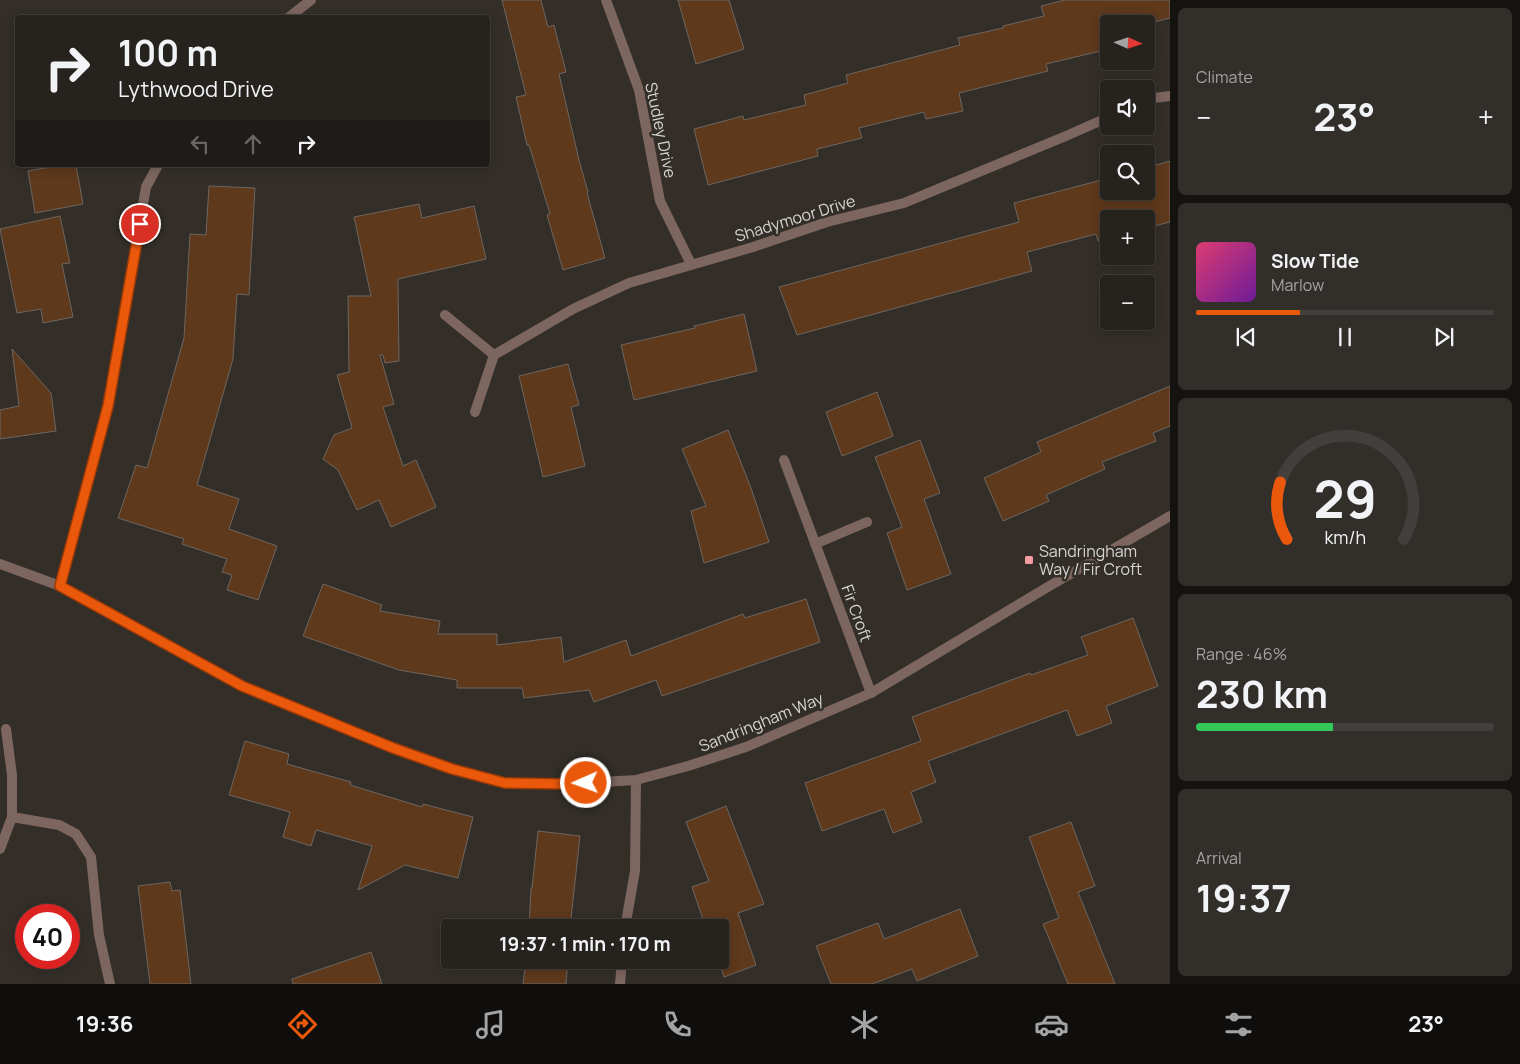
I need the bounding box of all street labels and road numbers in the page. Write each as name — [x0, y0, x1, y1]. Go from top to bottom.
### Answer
street label: Studley Drive — [640, 80, 682, 180]
street label: Shadymoor Drive — [732, 189, 858, 247]
street label: Fir Croft — [837, 581, 877, 645]
street label: Sandringham Way — [695, 687, 827, 757]

